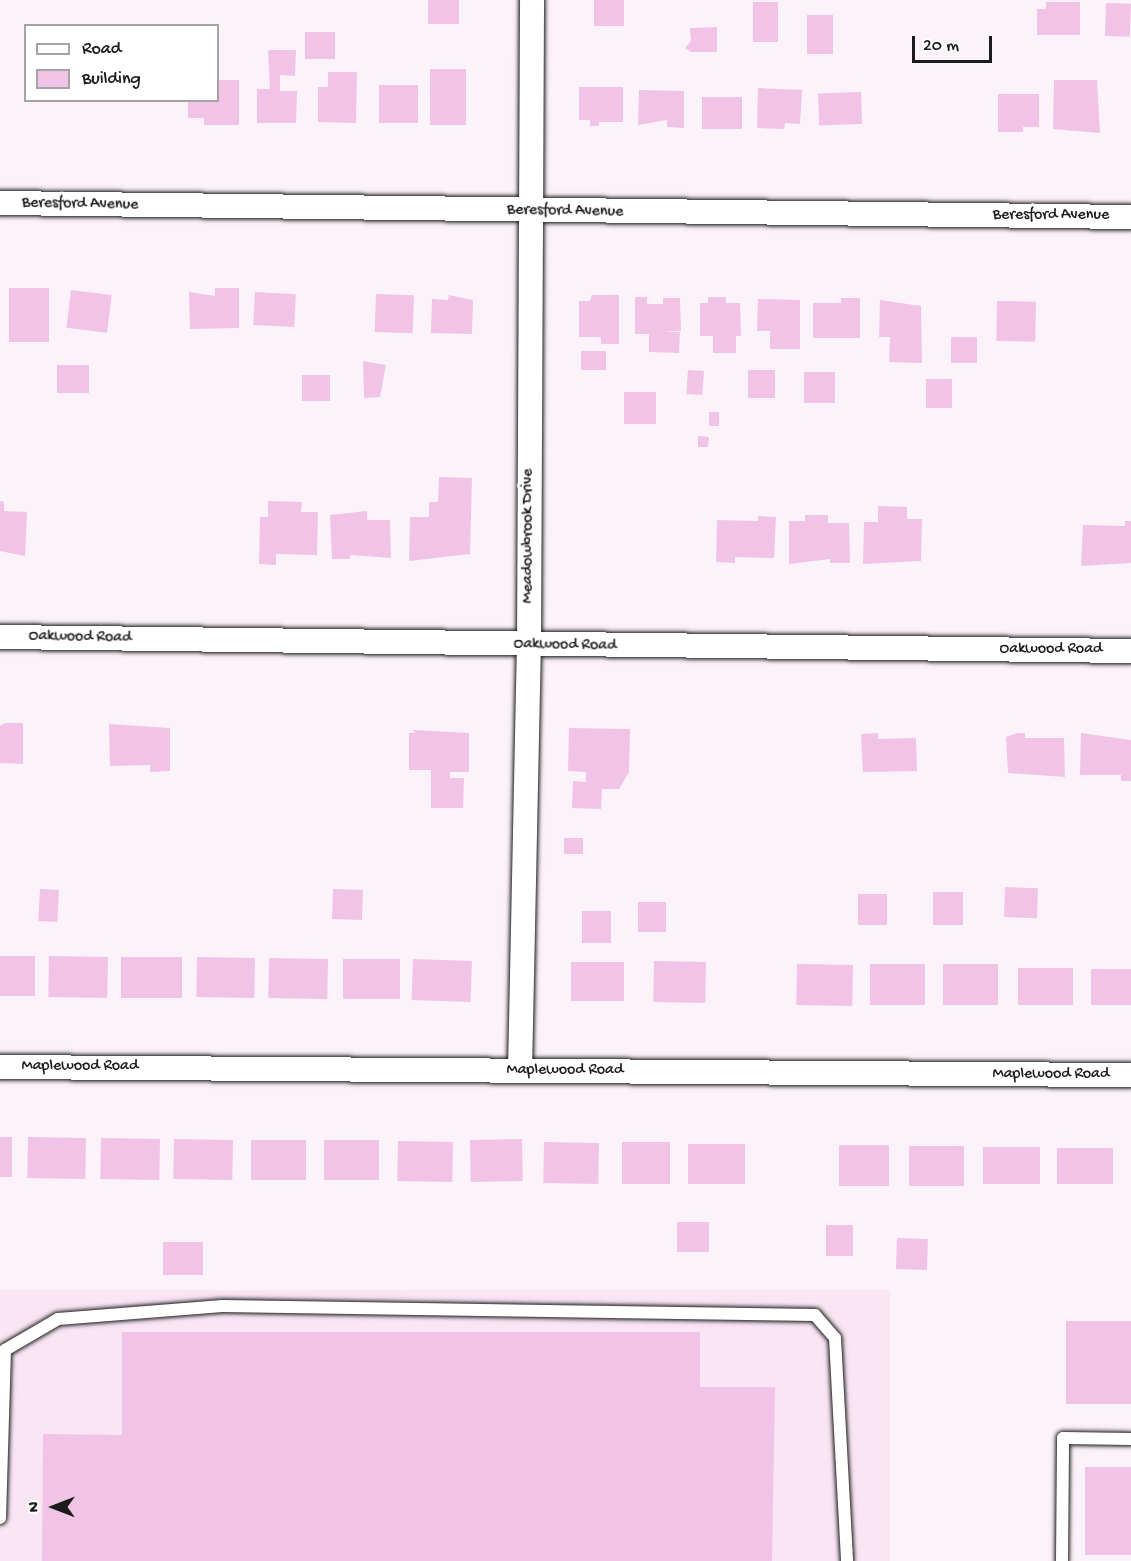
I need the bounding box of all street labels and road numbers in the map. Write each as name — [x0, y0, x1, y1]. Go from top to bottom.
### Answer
street label: Beresford Avenue — [22, 194, 138, 216]
street label: Beresford Avenue — [507, 201, 623, 223]
street label: Beresford Avenue — [993, 206, 1109, 226]
street label: Meadowbrook Drive — [519, 469, 539, 603]
street label: Oakwood Road — [28, 628, 132, 648]
street label: Oakwood Road — [513, 636, 617, 656]
street label: Oakwood Road — [1000, 640, 1102, 660]
street label: Maplewood Road — [22, 1057, 138, 1077]
street label: Maplewood Road — [507, 1061, 623, 1081]
street label: Maplewood Road — [993, 1065, 1109, 1085]

